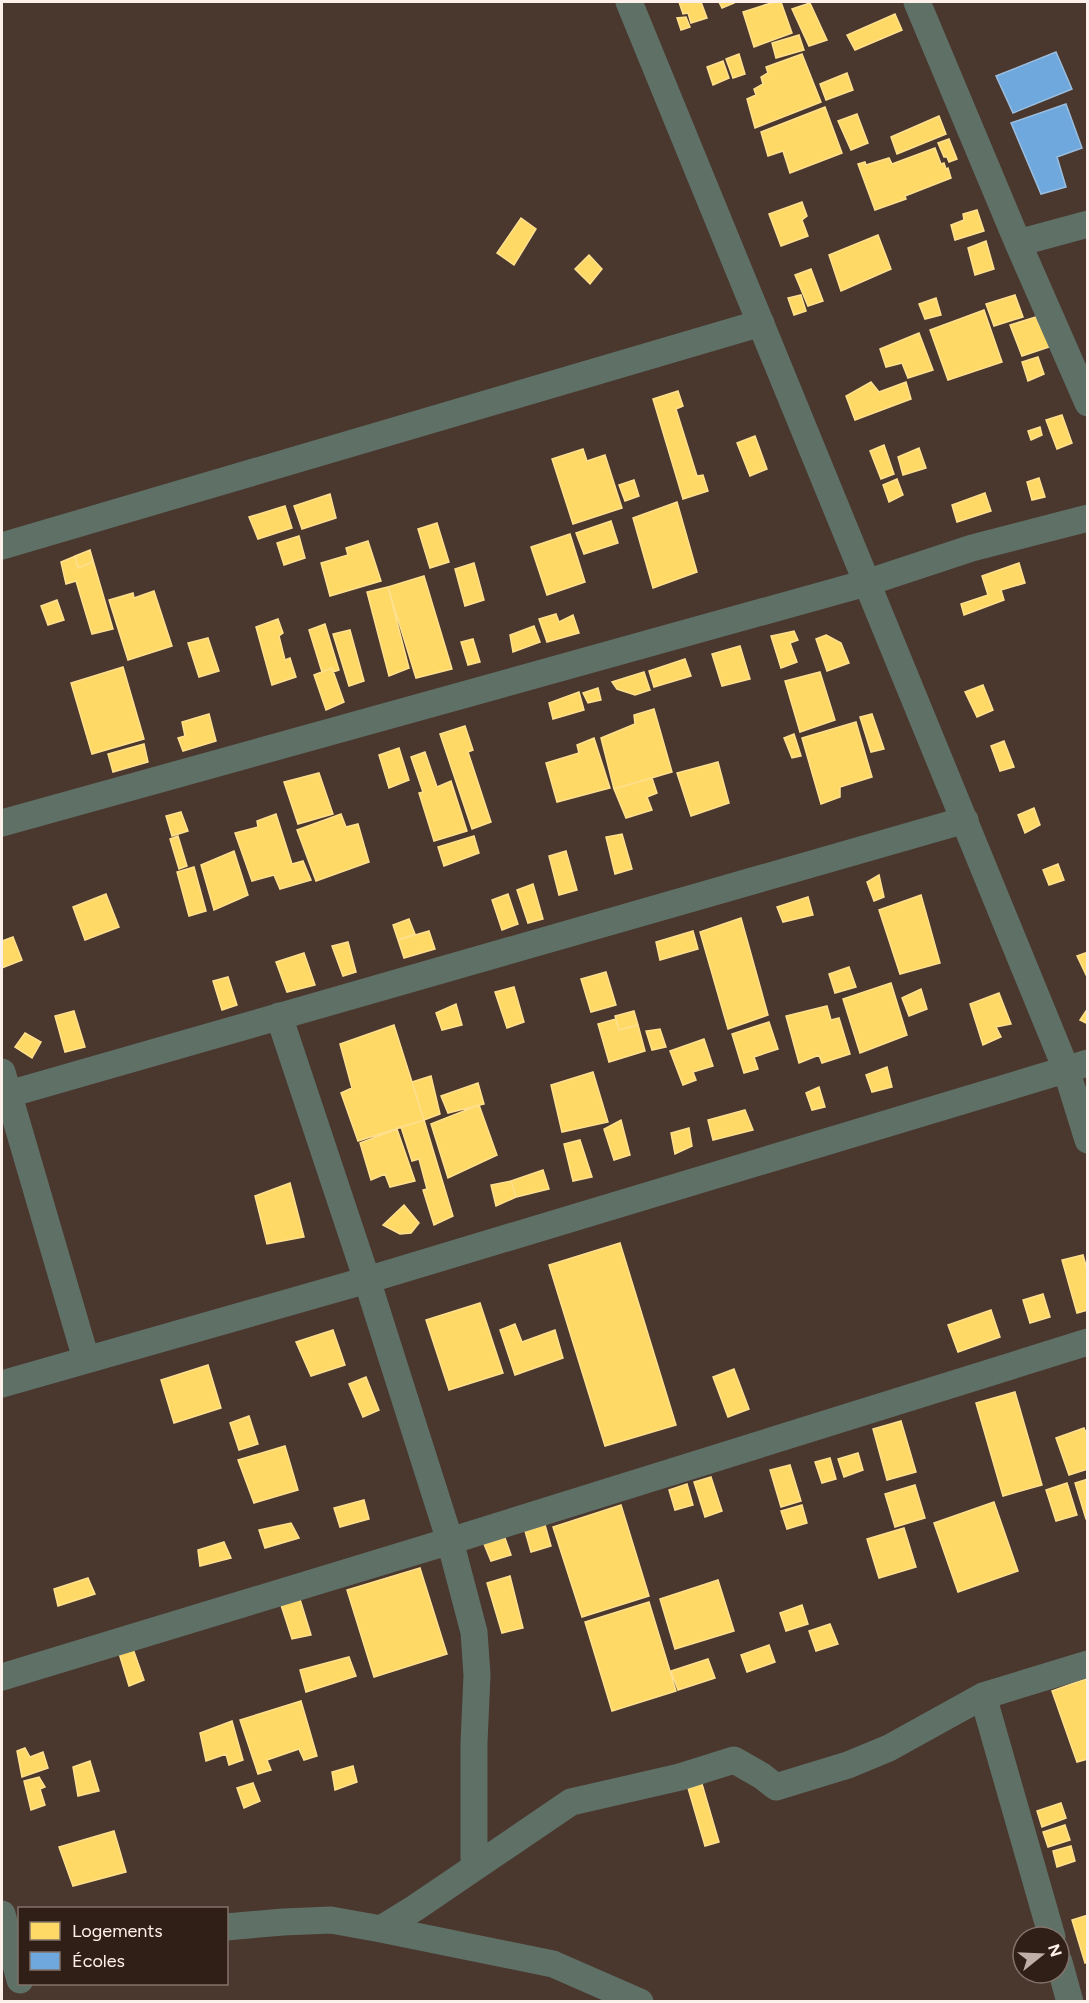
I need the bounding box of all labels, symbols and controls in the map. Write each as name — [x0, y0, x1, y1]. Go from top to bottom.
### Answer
legend — [18, 1907, 228, 1985]
text: Logements — [72, 1920, 163, 1942]
north arrow — [1011, 1925, 1071, 1985]
text: N — [1044, 1942, 1066, 1959]
text: Écoles — [72, 1950, 125, 1972]

